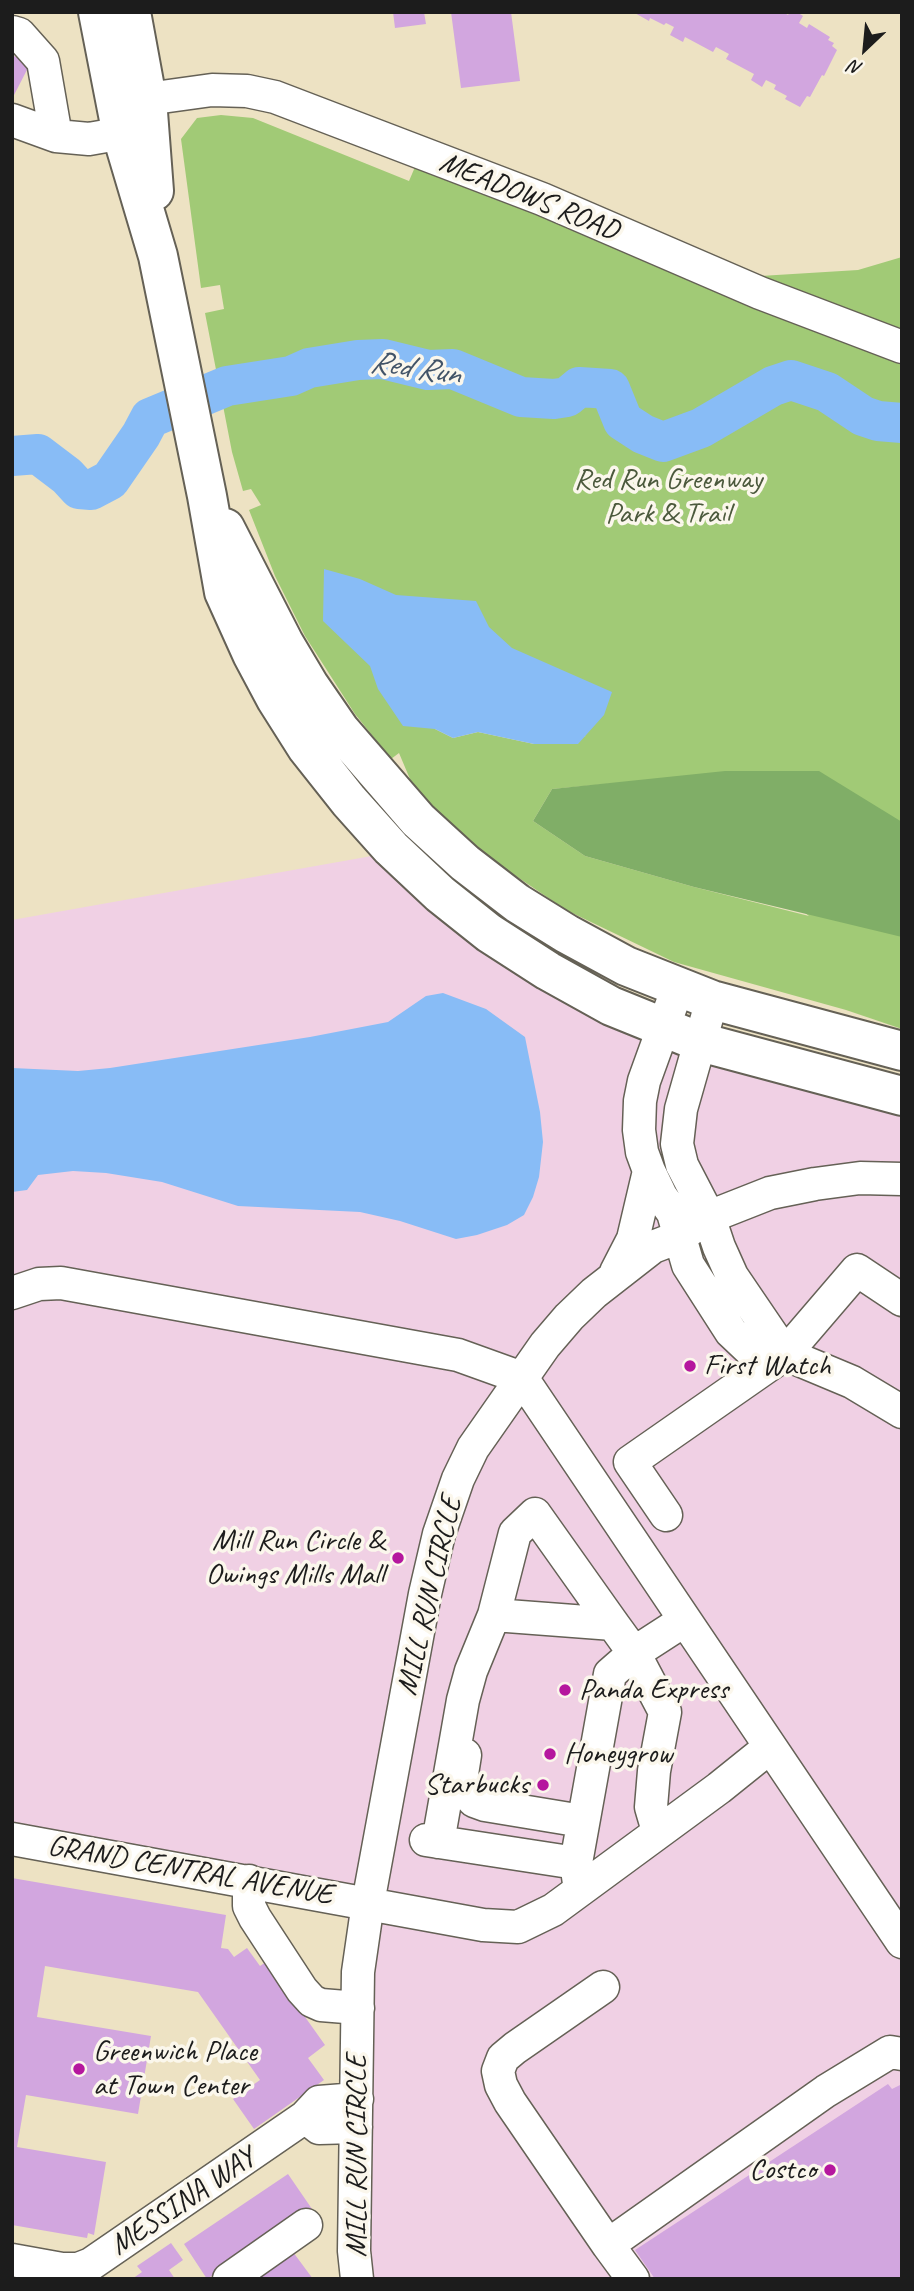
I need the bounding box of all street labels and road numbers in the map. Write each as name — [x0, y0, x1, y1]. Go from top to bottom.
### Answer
street label: MEADOWS ROAD — [434, 145, 624, 249]
street label: MILL RUN CIRCLE — [390, 1493, 470, 1699]
street label: GRAND CENTRAL AVENUE — [45, 1828, 335, 1914]
street label: MILL RUN CIRCLE — [339, 2055, 375, 2257]
street label: MESSINA WAY — [104, 2140, 262, 2264]

